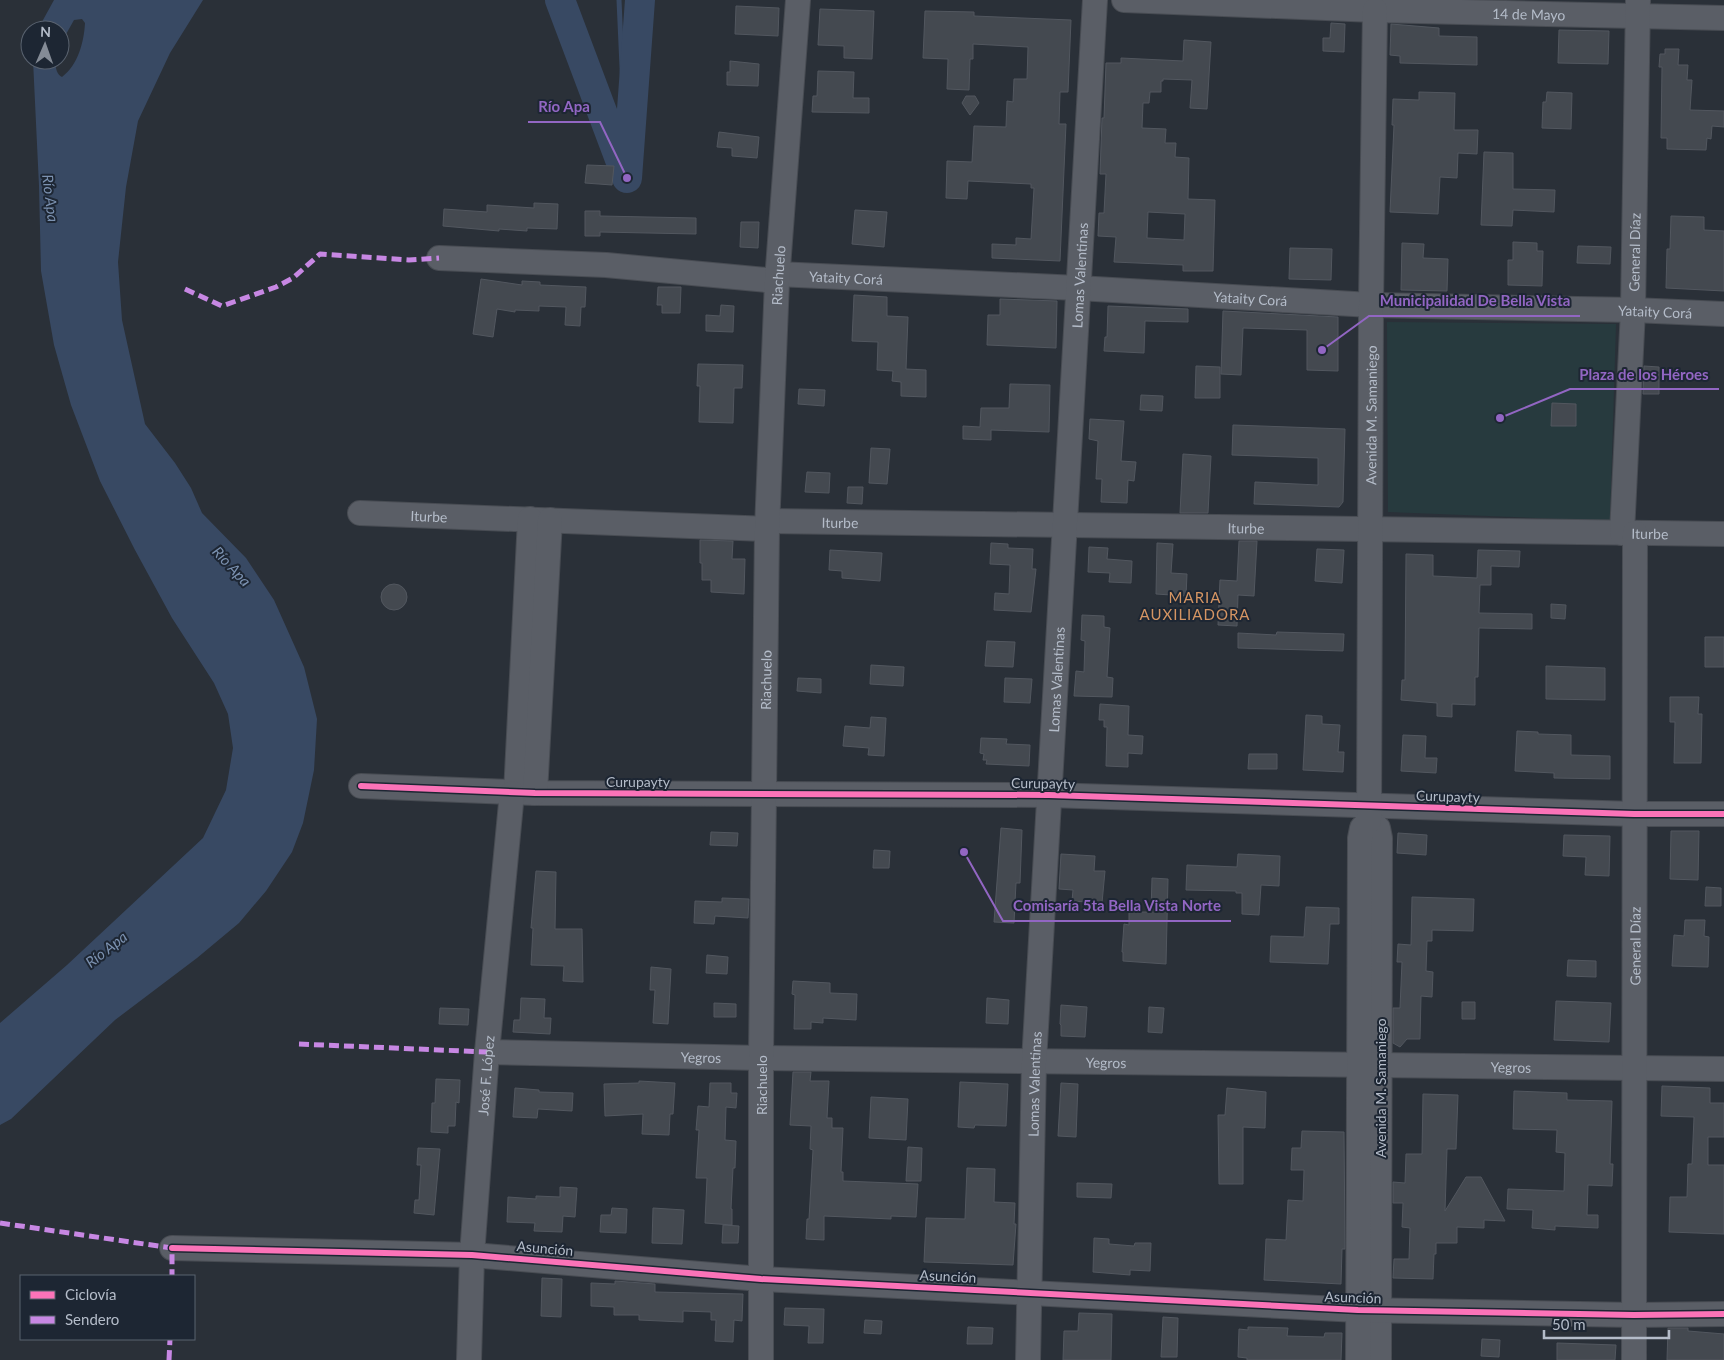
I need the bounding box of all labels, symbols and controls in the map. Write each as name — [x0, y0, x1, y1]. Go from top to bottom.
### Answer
street label: 14 de Mayo — [1492, 4, 1566, 23]
north arrow — [20, 20, 70, 70]
text: N — [40, 23, 51, 40]
callout: Río Apa — [528, 92, 600, 122]
text: Río Apa — [538, 97, 590, 115]
water label: Río Apa — [39, 173, 63, 223]
street label: General Díaz — [1625, 213, 1643, 292]
street label: Lomas Valentinas — [1068, 222, 1091, 329]
street label: Riachuelo — [768, 245, 788, 306]
street label: Yataity Corá — [809, 267, 883, 287]
callout: Municipalidad De Bella Vista — [1369, 286, 1580, 316]
street label: Yataity Corá — [1213, 287, 1288, 309]
text: Municipalidad De Bella Vista — [1380, 291, 1570, 309]
street label: Yataity Corá — [1618, 301, 1693, 321]
street label: Avenida M. Samaniego — [1362, 345, 1379, 485]
callout: Plaza de los Héroes — [1570, 359, 1719, 389]
text: Plaza de los Héroes — [1579, 365, 1709, 383]
street label: Iturbe — [410, 506, 448, 525]
street label: Iturbe — [821, 513, 859, 531]
street label: Iturbe — [1227, 519, 1265, 536]
street label: Iturbe — [1631, 524, 1668, 542]
water label: Río Apa — [209, 542, 255, 590]
district label: MARIA AUXILIADORA — [1140, 588, 1250, 623]
street label: Lomas Valentinas — [1044, 626, 1067, 733]
street label: Riachuelo — [756, 650, 774, 710]
street label: Curupayty — [606, 773, 671, 790]
street label: Curupayty — [1011, 774, 1076, 792]
street label: Curupayty — [1416, 786, 1481, 806]
callout: Comisaría 5ta Bella Vista Norte — [1003, 891, 1231, 921]
text: Comisaría 5ta Bella Vista Norte — [1013, 896, 1221, 914]
street label: General Díaz — [1626, 907, 1643, 985]
water label: Río Apa — [82, 927, 131, 971]
street label: Avenida M. Samaniego — [1372, 1018, 1389, 1158]
street label: Lomas Valentinas — [1024, 1031, 1044, 1137]
street label: José F. López — [474, 1035, 497, 1116]
street label: Yegros — [680, 1048, 721, 1066]
street label: Yegros — [1085, 1053, 1126, 1071]
street label: Riachuelo — [753, 1055, 770, 1115]
street label: Yegros — [1490, 1058, 1531, 1075]
street label: Asunción — [516, 1237, 574, 1259]
street label: Asunción — [919, 1266, 977, 1286]
legend — [20, 1275, 195, 1340]
text: Ciclovía — [65, 1285, 116, 1303]
street label: Asunción — [1324, 1288, 1382, 1306]
scale bar — [1544, 1308, 1669, 1340]
text: Sendero — [65, 1310, 119, 1328]
text: 50 m — [1552, 1315, 1586, 1333]

